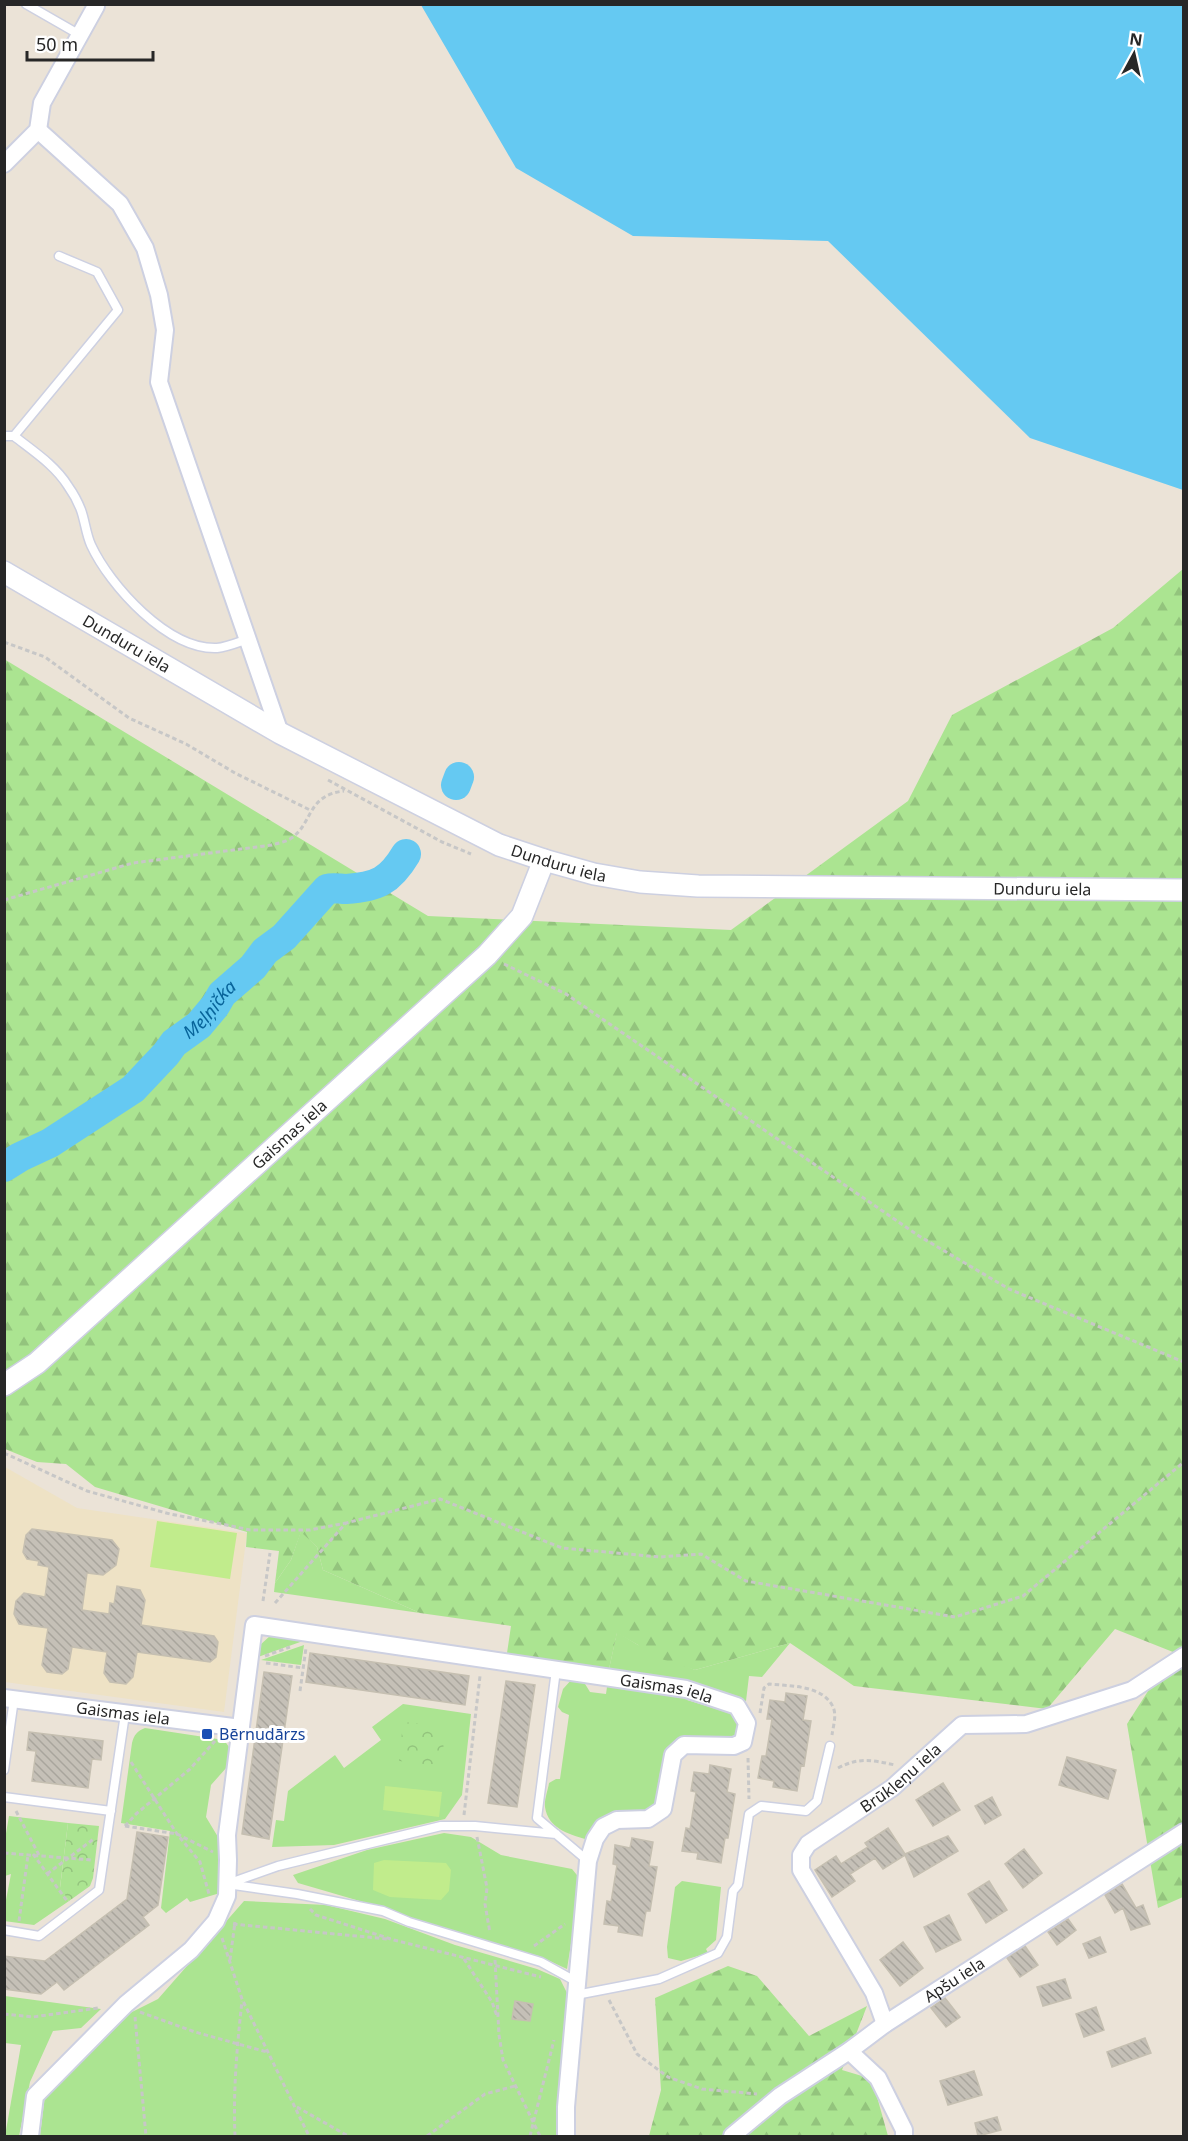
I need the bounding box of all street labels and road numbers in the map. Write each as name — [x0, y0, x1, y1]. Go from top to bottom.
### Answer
street label: Dunduru iela — [79, 609, 175, 678]
street label: Dunduru iela — [508, 839, 608, 887]
street label: Dunduru iela — [993, 877, 1091, 900]
street label: Gaismas iela — [247, 1094, 332, 1174]
street label: Gaismas iela — [619, 1668, 716, 1708]
street label: Gaismas iela — [75, 1696, 171, 1730]
street label: Brūkleņu iela — [856, 1738, 946, 1817]
street label: Apšu iela — [920, 1952, 989, 2007]

